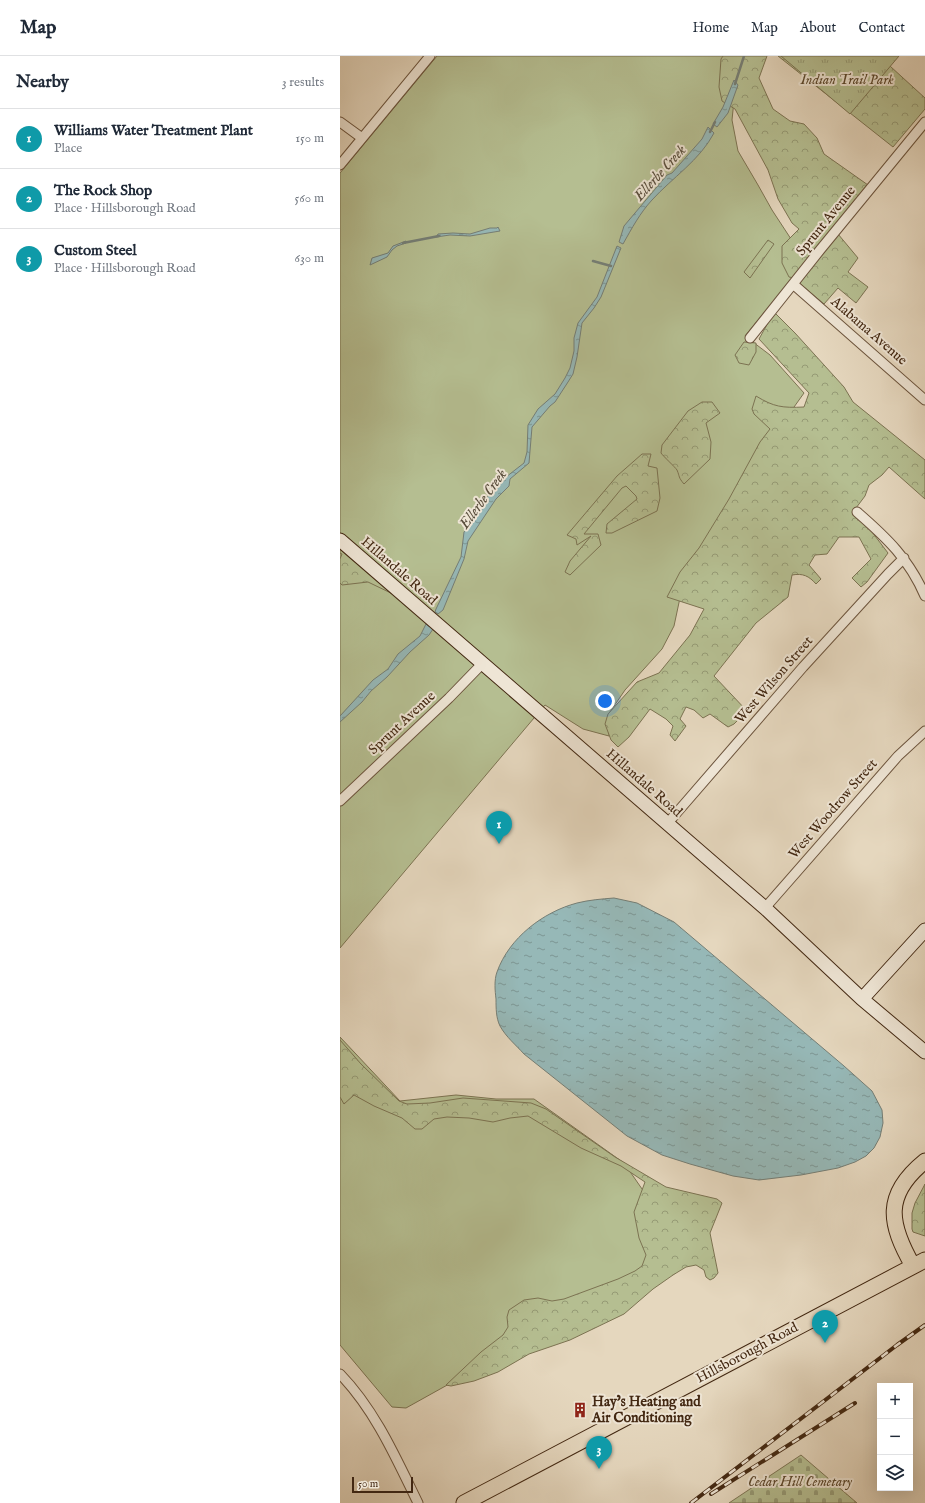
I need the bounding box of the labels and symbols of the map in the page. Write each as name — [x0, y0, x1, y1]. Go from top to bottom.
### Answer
park label: Indian Trail Park — [799, 71, 894, 89]
water label: Ellerbe Creek — [629, 141, 690, 206]
street label: Sprunt Avenue — [792, 182, 860, 260]
street label: Alabama Avenue — [826, 292, 911, 370]
water label: Ellerbe Creek — [454, 465, 511, 533]
street label: Hillandale Road — [357, 533, 441, 609]
street label: West Wilson Street — [731, 632, 817, 728]
street label: Sprunt Avenue — [365, 687, 440, 759]
your location — [595, 691, 615, 711]
street label: Hillandale Road — [602, 745, 686, 821]
street label: West Woodrow Street — [785, 755, 881, 863]
pin: 1 — [486, 811, 512, 844]
pin: 2 — [812, 1310, 838, 1343]
street label: Hillsborough Road — [693, 1318, 802, 1387]
place label: Hay’s Heating and Air Conditioning — [591, 1393, 701, 1427]
building icon: Hay’s Heating and Air Conditioning — [571, 1401, 589, 1419]
pin: 3 — [586, 1436, 612, 1469]
park label: Cedar Hill Cemetary — [748, 1473, 853, 1491]
scale bar — [352, 1475, 413, 1494]

